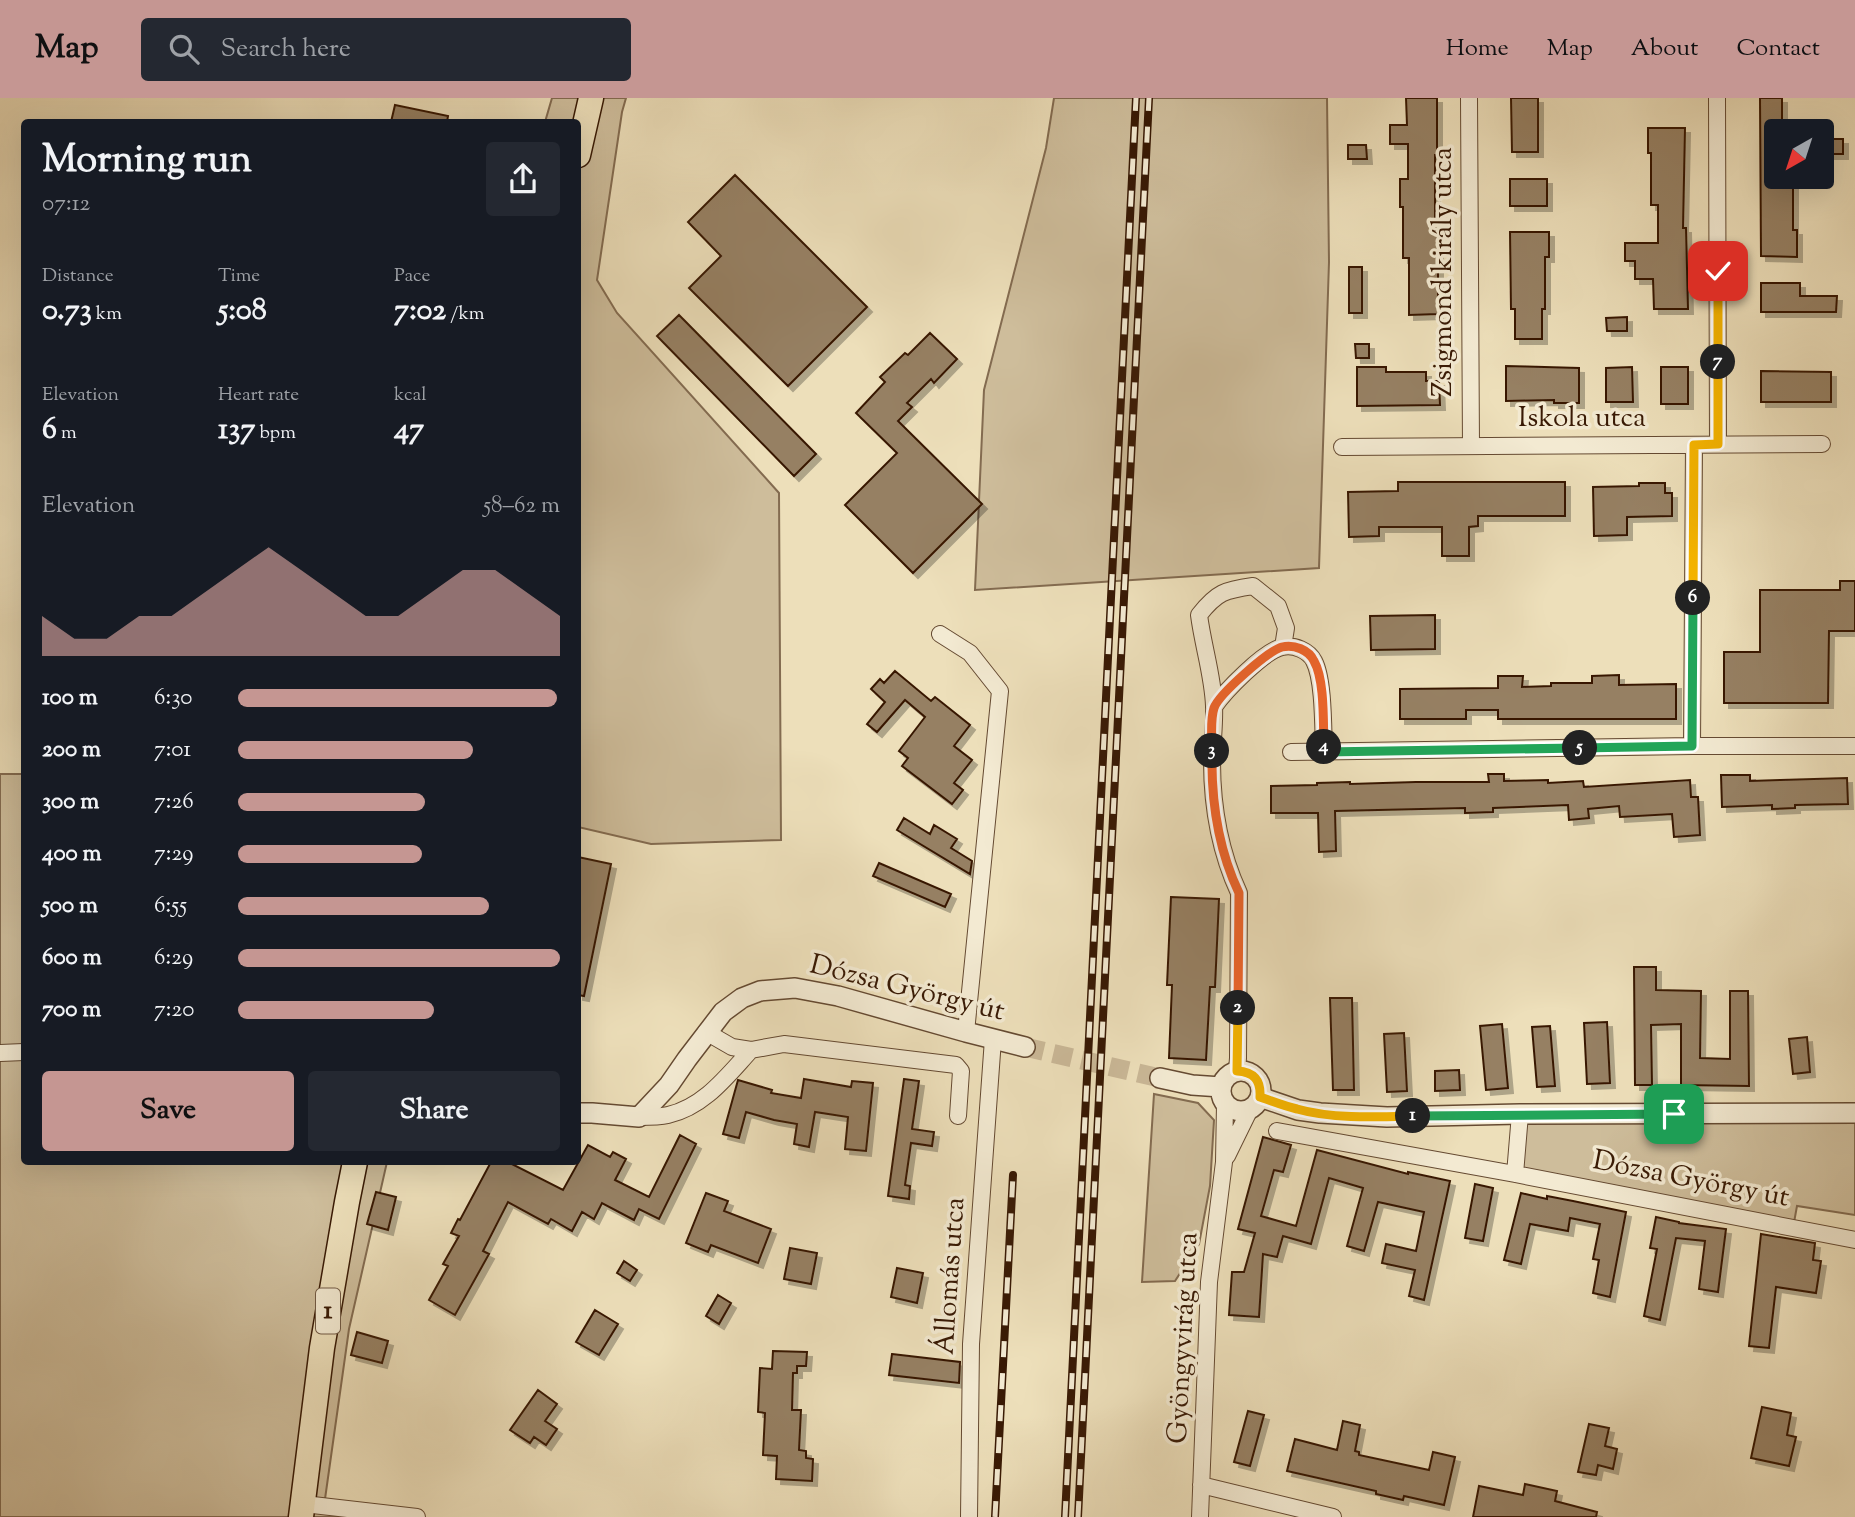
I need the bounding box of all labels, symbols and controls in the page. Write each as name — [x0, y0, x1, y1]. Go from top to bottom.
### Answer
search box — [141, 18, 631, 81]
text: Map — [35, 25, 99, 73]
icon: search — [165, 30, 203, 68]
text: Search here — [221, 31, 351, 68]
text: Home — [1446, 32, 1509, 66]
text: Map — [1547, 32, 1593, 66]
text: About — [1631, 32, 1698, 66]
text: Contact — [1736, 32, 1820, 66]
north arrow — [1764, 119, 1834, 189]
map controls — [1764, 119, 1834, 189]
text: Morning run — [42, 135, 252, 189]
button: share — [486, 142, 560, 216]
street label: Zsigmond király utca — [1424, 147, 1464, 397]
text: 07:12 — [42, 188, 90, 221]
pin — [1688, 241, 1748, 301]
icon: check — [1699, 252, 1737, 290]
text: Distance — [42, 263, 114, 290]
text: Time — [218, 263, 260, 290]
text: Pace — [394, 263, 430, 290]
text: 0.73 — [42, 290, 92, 333]
text: 5:08 — [218, 290, 267, 333]
text: 7:02 — [394, 290, 446, 333]
text: km — [92, 301, 122, 328]
text: /km — [446, 301, 485, 328]
pin: 7 — [1700, 344, 1736, 380]
text: 7 — [1713, 348, 1722, 375]
text: Elevation — [42, 382, 119, 409]
text: Heart rate — [218, 382, 299, 409]
text: kcal — [394, 382, 427, 409]
street label: Iskola utca — [1518, 399, 1646, 439]
text: 6 — [42, 409, 57, 452]
text: 137 — [218, 409, 255, 452]
text: 47 — [394, 409, 424, 452]
text: m — [57, 420, 77, 447]
text: bpm — [255, 420, 296, 447]
text: Elevation — [42, 490, 135, 523]
text: 58–62 m — [483, 490, 560, 523]
pin: 6 — [1676, 580, 1710, 616]
text: 6 — [1688, 584, 1697, 611]
text: 100 m — [42, 682, 98, 715]
text: 6:30 — [154, 682, 192, 715]
pin: 4 — [1306, 730, 1342, 764]
pin: 5 — [1562, 730, 1598, 766]
text: 4 — [1319, 733, 1328, 760]
text: 200 m — [42, 734, 101, 767]
text: 7:01 — [154, 734, 191, 767]
pin: 3 — [1194, 734, 1230, 768]
text: 5 — [1576, 734, 1583, 761]
text: 3 — [1208, 737, 1215, 764]
text: 300 m — [42, 786, 99, 819]
text: 7:26 — [154, 786, 194, 819]
text: 400 m — [42, 838, 102, 871]
text: 7:29 — [154, 838, 193, 871]
text: 500 m — [42, 890, 98, 923]
text: 6:55 — [154, 890, 187, 923]
text: 600 m — [42, 942, 102, 975]
text: 6:29 — [154, 942, 193, 975]
street label: Dózsa György út — [805, 945, 1009, 1033]
pin: 2 — [1220, 990, 1256, 1026]
text: 700 m — [42, 994, 101, 1027]
text: 7:20 — [154, 994, 194, 1027]
text: 2 — [1233, 994, 1242, 1021]
button: Save — [42, 1071, 294, 1151]
button: Share — [308, 1071, 560, 1151]
pin — [1644, 1084, 1704, 1144]
icon: arrive — [1655, 1095, 1693, 1133]
pin: 1 — [1396, 1098, 1430, 1134]
text: 1 — [1409, 1102, 1416, 1129]
street label: Dózsa György út — [1589, 1141, 1793, 1219]
street label: Állomás utca — [926, 1196, 976, 1356]
street label: Gyöngyvirág utca — [1158, 1231, 1210, 1445]
road number: 1 — [316, 1288, 340, 1334]

